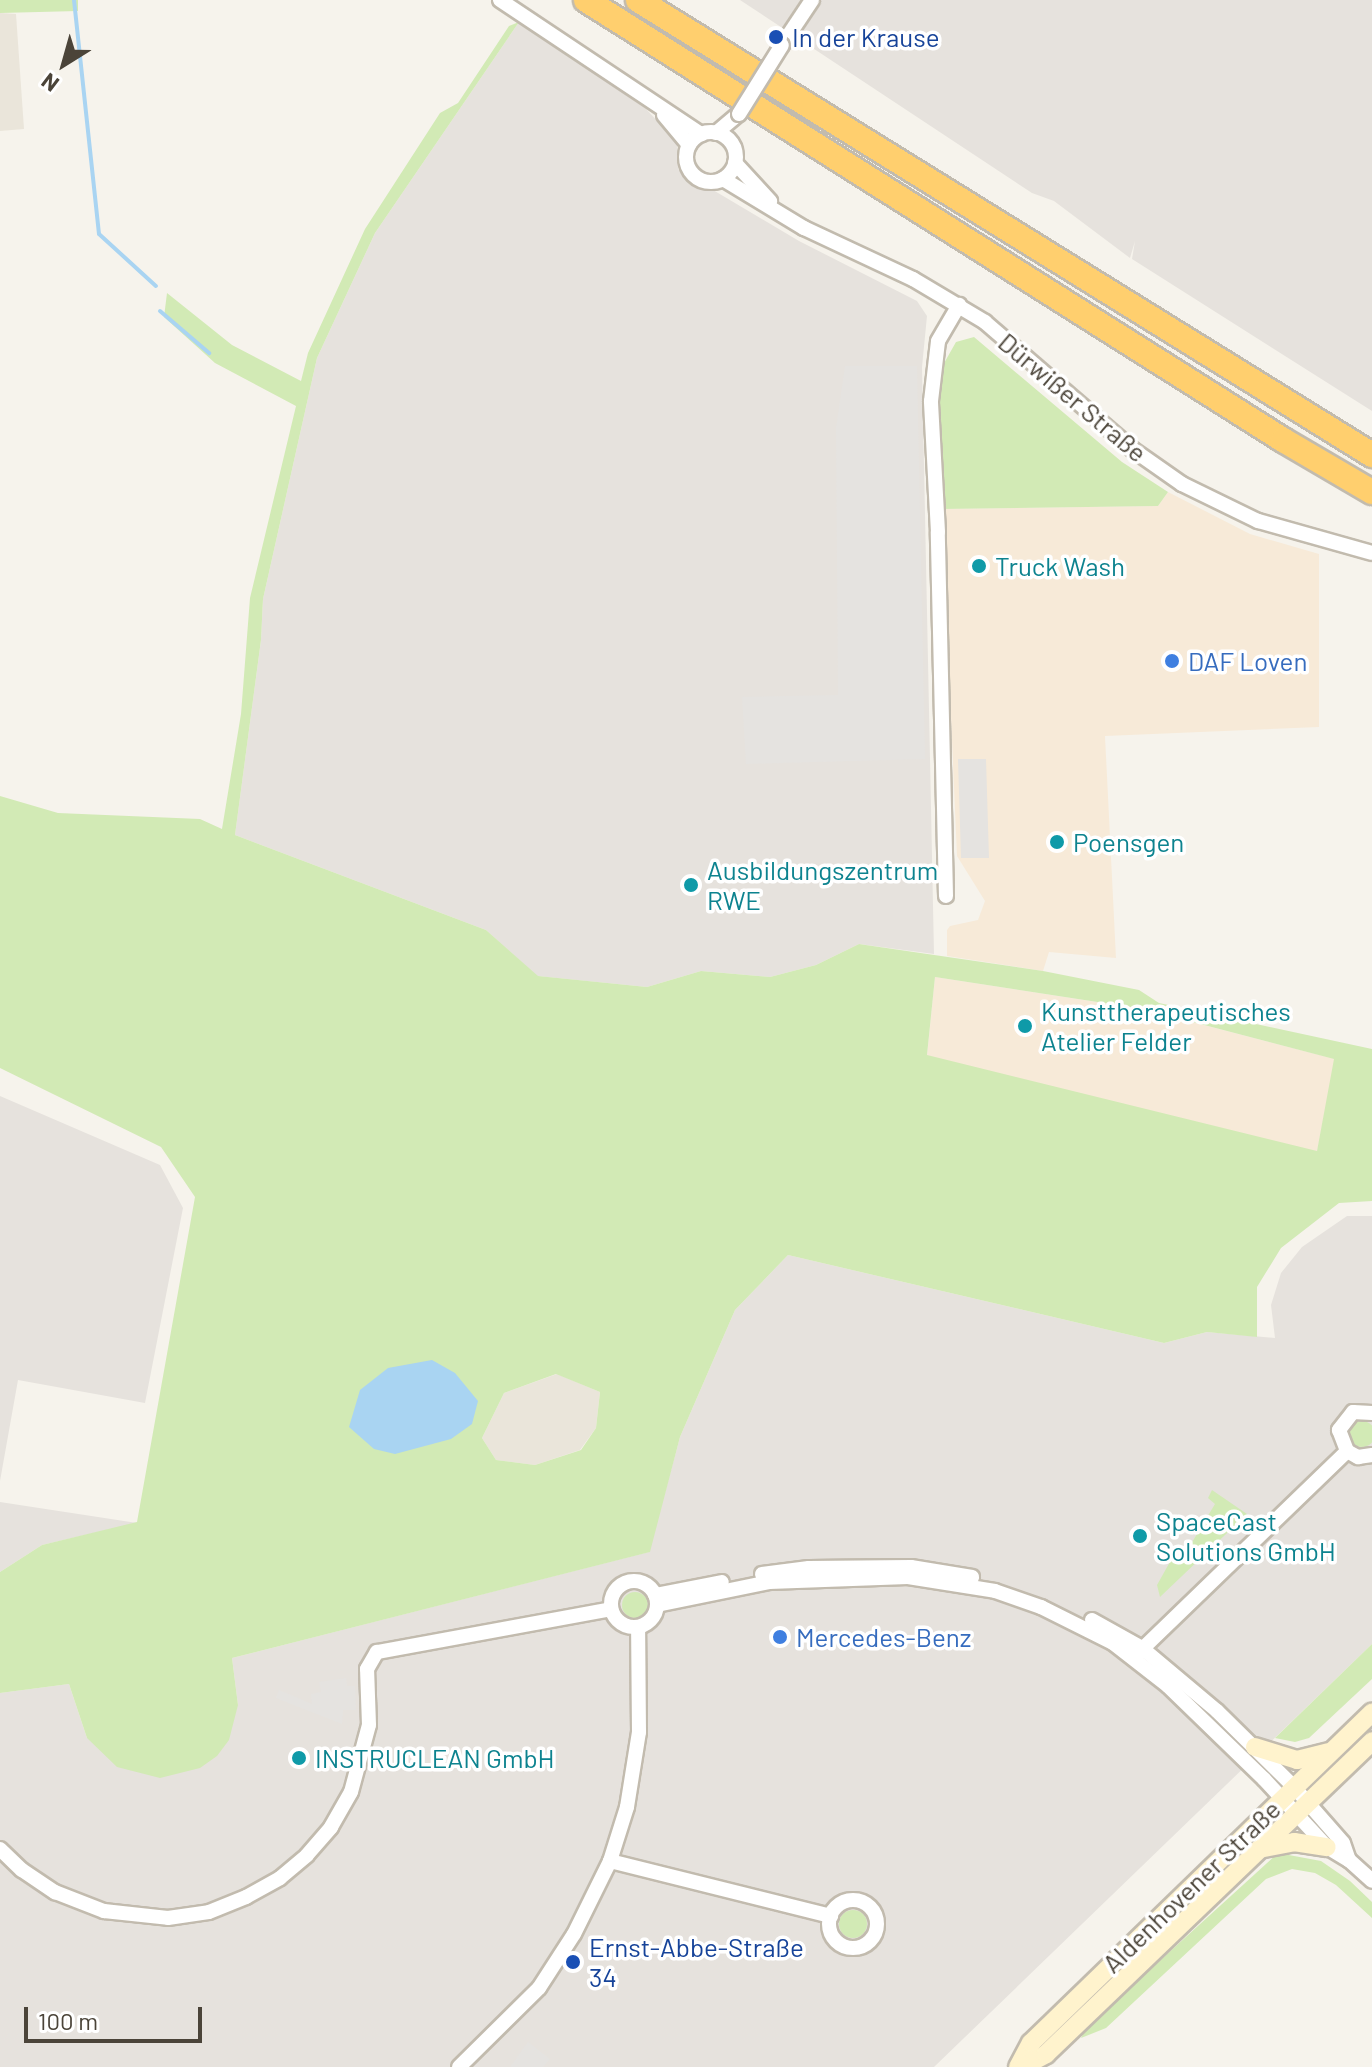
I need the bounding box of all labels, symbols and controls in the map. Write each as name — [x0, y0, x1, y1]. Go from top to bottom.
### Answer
place label: In der Krause — [792, 21, 940, 53]
north arrow — [24, 24, 104, 104]
marker: In der Krause — [767, 28, 785, 46]
text: N — [36, 68, 63, 98]
street label: Dürwißer Straße — [993, 326, 1153, 468]
place label: Truck Wash — [995, 550, 1125, 582]
marker: Truck Wash — [970, 557, 988, 575]
place label: DAF Loven — [1188, 645, 1307, 677]
marker: DAF Loven — [1163, 652, 1181, 670]
place label: Poensgen — [1073, 826, 1184, 858]
marker: Poensgen — [1048, 833, 1066, 851]
place label: Ausbildungszentrum RWE — [707, 854, 938, 916]
marker: Ausbildungszentrum RWE — [682, 876, 700, 894]
place label: Kunsttherapeutisches Atelier Felder — [1041, 995, 1291, 1056]
marker: Kunsttherapeutisches Atelier Felder — [1016, 1017, 1034, 1035]
place label: SpaceCast Solutions GmbH — [1156, 1505, 1336, 1566]
marker: SpaceCast Solutions GmbH — [1131, 1527, 1149, 1545]
place label: Mercedes-Benz — [796, 1621, 971, 1653]
marker: Mercedes-Benz — [771, 1628, 789, 1646]
place label: INSTRUCLEAN GmbH — [315, 1742, 555, 1774]
marker: INSTRUCLEAN GmbH — [290, 1749, 308, 1767]
street label: Aldenhovener Straße — [1096, 1793, 1286, 1979]
place label: Ernst-Abbe-Straße 34 — [589, 1931, 804, 1992]
marker: Ernst-Abbe-Straße 34 — [564, 1953, 582, 1971]
scale bar — [28, 1991, 206, 2041]
text: 100 m — [38, 2006, 98, 2035]

